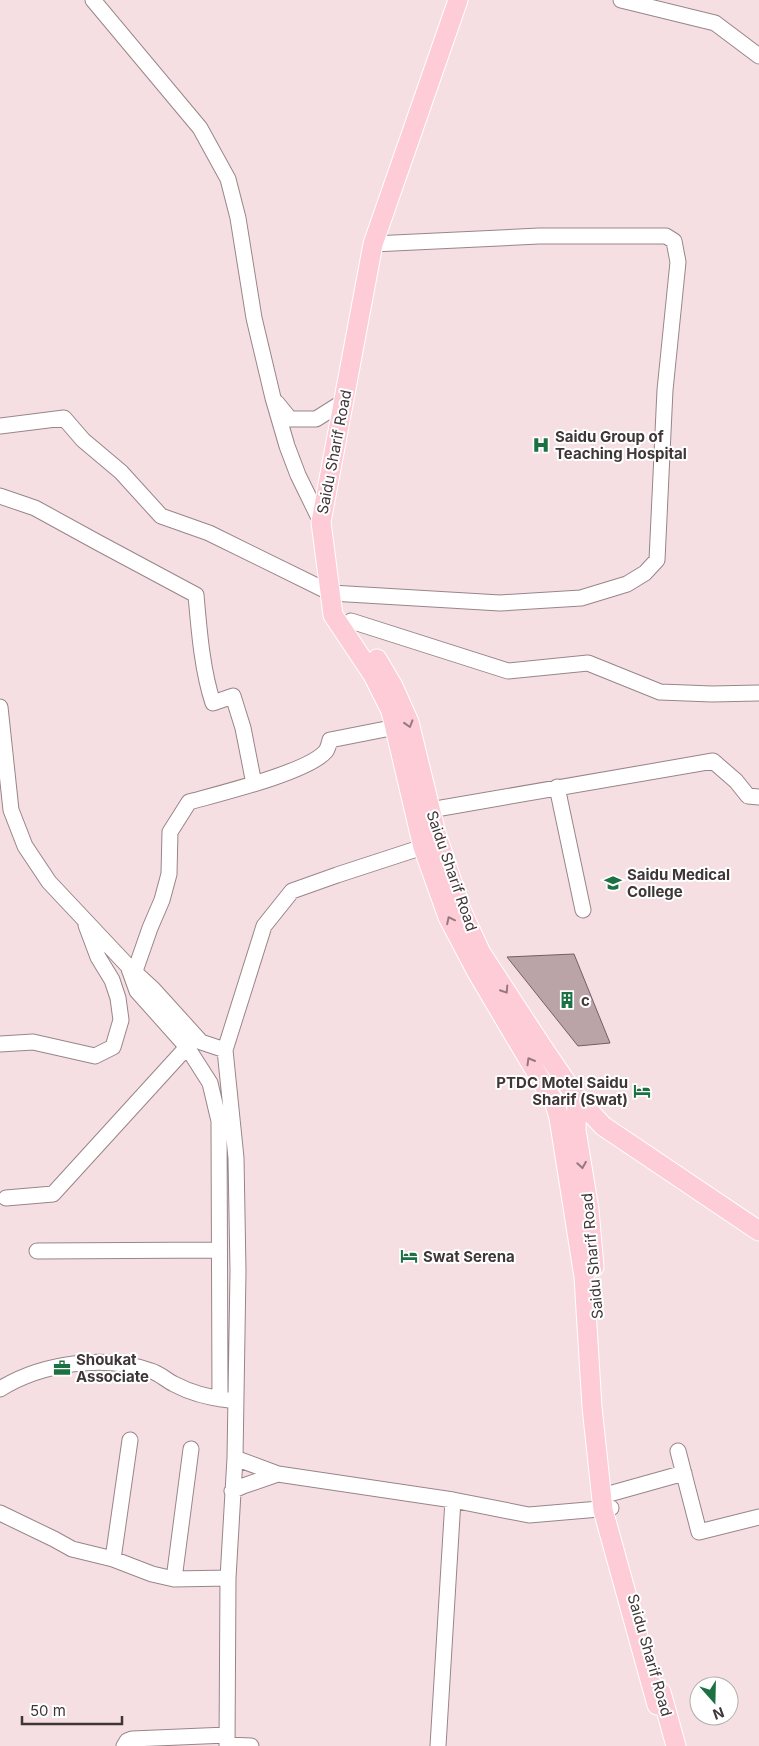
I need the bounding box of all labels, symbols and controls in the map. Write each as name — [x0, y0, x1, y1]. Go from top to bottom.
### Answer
street label: Saidu Sharif Road — [313, 388, 355, 516]
place label: Saidu Group of Teaching Hospital — [555, 427, 687, 463]
hospital icon: Saidu Group of Teaching Hospital — [531, 435, 551, 455]
one-way arrow — [403, 719, 413, 728]
street label: Saidu Sharif Road — [422, 808, 482, 934]
place label: Saidu Medical College — [627, 865, 730, 901]
school or university icon: Saidu Medical College — [603, 873, 623, 893]
one-way arrow — [446, 916, 456, 925]
one-way arrow — [499, 985, 508, 994]
building icon: c — [557, 990, 577, 1010]
place label: c — [581, 991, 590, 1010]
one-way arrow — [526, 1058, 536, 1067]
place label: PTDC Motel Saidu Sharif (Swat) — [496, 1073, 628, 1109]
hotel icon: PTDC Motel Saidu Sharif (Swat) — [632, 1081, 652, 1101]
one-way arrow — [576, 1161, 586, 1170]
street label: Saidu Sharif Road — [577, 1192, 607, 1320]
hotel icon: Swat Serena — [399, 1246, 419, 1266]
place label: Swat Serena — [423, 1247, 515, 1266]
place label: Shoukat Associate — [76, 1350, 149, 1386]
office icon: Shoukat Associate — [52, 1358, 72, 1378]
street label: Saidu Sharif Road — [623, 1592, 677, 1718]
north arrow — [689, 1676, 739, 1726]
scale bar — [22, 1694, 122, 1726]
text: 50 m — [30, 1701, 66, 1720]
text: N — [711, 1704, 727, 1723]

